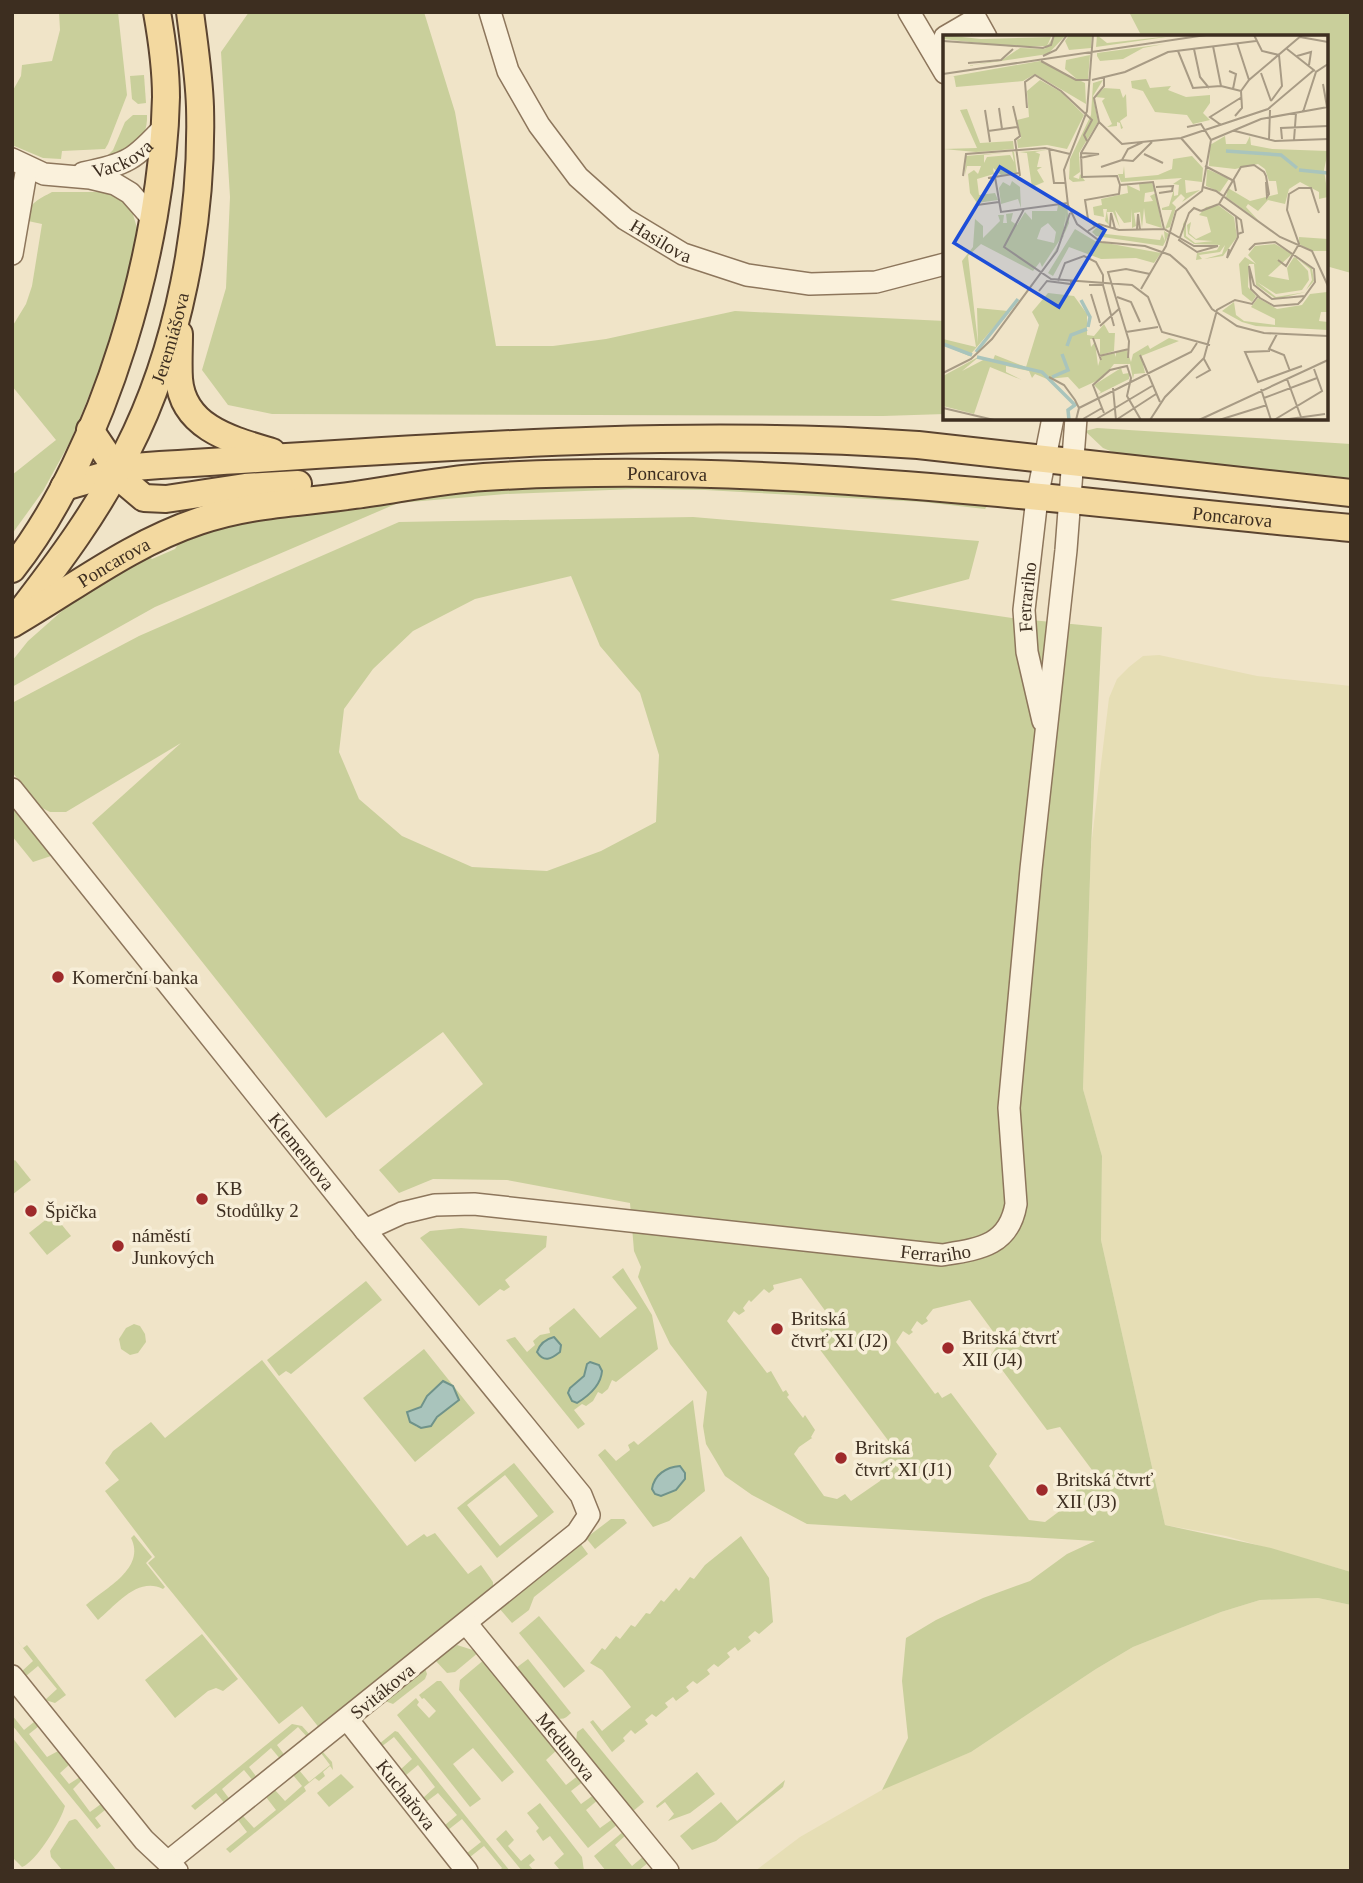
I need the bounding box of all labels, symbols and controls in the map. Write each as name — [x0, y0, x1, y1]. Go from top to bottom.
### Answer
inset map — [943, 35, 1328, 420]
street label: Vackova — [90, 135, 157, 182]
street label: Hasilova — [626, 215, 694, 267]
street label: Jeremiášova — [147, 290, 193, 387]
street label: Poncarova — [627, 463, 708, 485]
street label: Poncarova — [1191, 502, 1274, 531]
street label: Poncarova — [74, 533, 154, 592]
street label: Ferrariho — [1014, 561, 1041, 633]
place label: Komerční banka — [72, 967, 199, 988]
marker: Komerční banka — [50, 969, 66, 985]
street label: Klementova — [264, 1109, 339, 1195]
place label: KB Stodůlky 2 — [216, 1178, 299, 1221]
marker: KB Stodůlky 2 — [194, 1191, 210, 1207]
place label: Špička — [45, 1201, 97, 1222]
marker: Špička — [23, 1203, 39, 1219]
place label: náměstí Junkových — [132, 1225, 215, 1268]
marker: náměstí Junkových — [110, 1238, 126, 1254]
street label: Ferrariho — [899, 1240, 973, 1266]
place label: Britská čtvrť XI (J2) — [791, 1308, 888, 1352]
marker: Britská čtvrť XI (J2) — [769, 1321, 785, 1337]
place label: Britská čtvrť XII (J4) — [962, 1327, 1059, 1371]
marker: Britská čtvrť XII (J4) — [940, 1340, 956, 1356]
place label: Britská čtvrť XI (J1) — [855, 1437, 952, 1481]
marker: Britská čtvrť XI (J1) — [833, 1450, 849, 1466]
place label: Britská čtvrť XII (J3) — [1056, 1469, 1153, 1513]
marker: Britská čtvrť XII (J3) — [1034, 1482, 1050, 1498]
street label: Svitákova — [346, 1659, 419, 1723]
street label: Medunova — [532, 1708, 600, 1785]
street label: Kuchařova — [372, 1755, 441, 1834]

